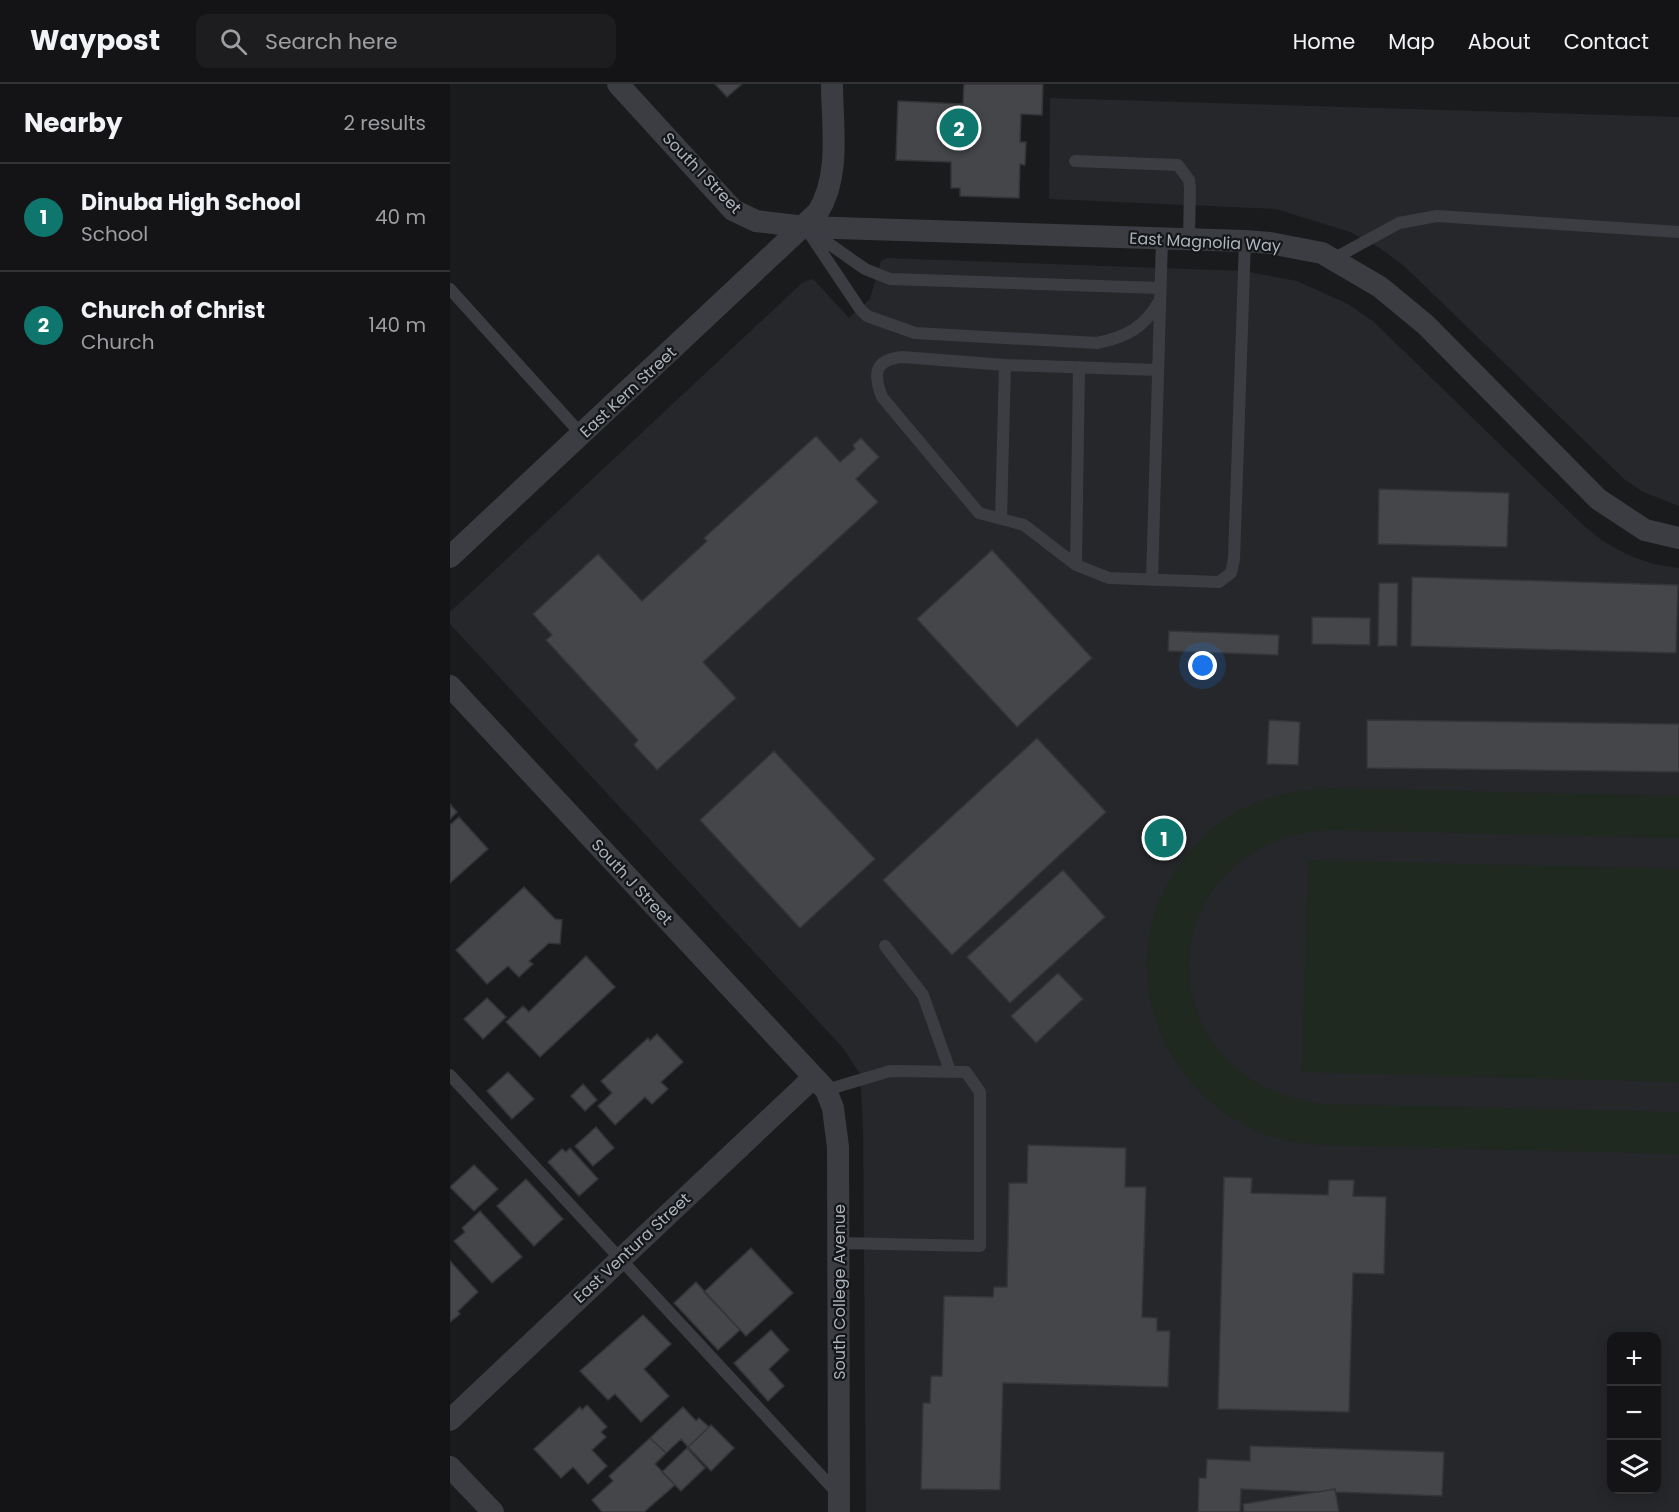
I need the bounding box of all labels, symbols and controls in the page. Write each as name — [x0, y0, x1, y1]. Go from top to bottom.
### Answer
search box — [196, 14, 616, 68]
text: Waypost — [30, 21, 160, 60]
icon: search — [217, 25, 250, 58]
text: Search here — [265, 26, 398, 57]
text: Home — [1293, 27, 1355, 56]
text: Map — [1388, 27, 1435, 56]
text: About — [1468, 27, 1531, 56]
text: Contact — [1564, 27, 1649, 56]
text: Nearby — [24, 105, 122, 141]
pin: 2 — [940, 106, 978, 150]
text: 2 results — [343, 109, 426, 137]
street label: South I Street — [657, 127, 747, 219]
text: Dinuba High School — [81, 187, 301, 218]
text: 1 — [40, 203, 47, 231]
text: 40 m — [375, 203, 426, 231]
text: School — [81, 220, 148, 248]
street label: East Magnolia Way — [1129, 227, 1281, 257]
text: Church of Christ — [81, 295, 265, 326]
text: 2 — [38, 311, 49, 339]
text: 140 m — [369, 311, 426, 339]
text: Church — [81, 328, 154, 356]
street label: East Kern Street — [575, 341, 681, 443]
your location — [1188, 651, 1217, 680]
pin: 1 — [1144, 816, 1184, 861]
street label: South J Street — [586, 834, 678, 930]
street label: East Ventura Street — [568, 1187, 696, 1308]
street label: South College Avenue — [828, 1204, 851, 1380]
map controls — [1607, 1332, 1661, 1494]
button: + — [1607, 1332, 1661, 1386]
button: − — [1607, 1386, 1661, 1440]
button: layers — [1607, 1440, 1661, 1494]

